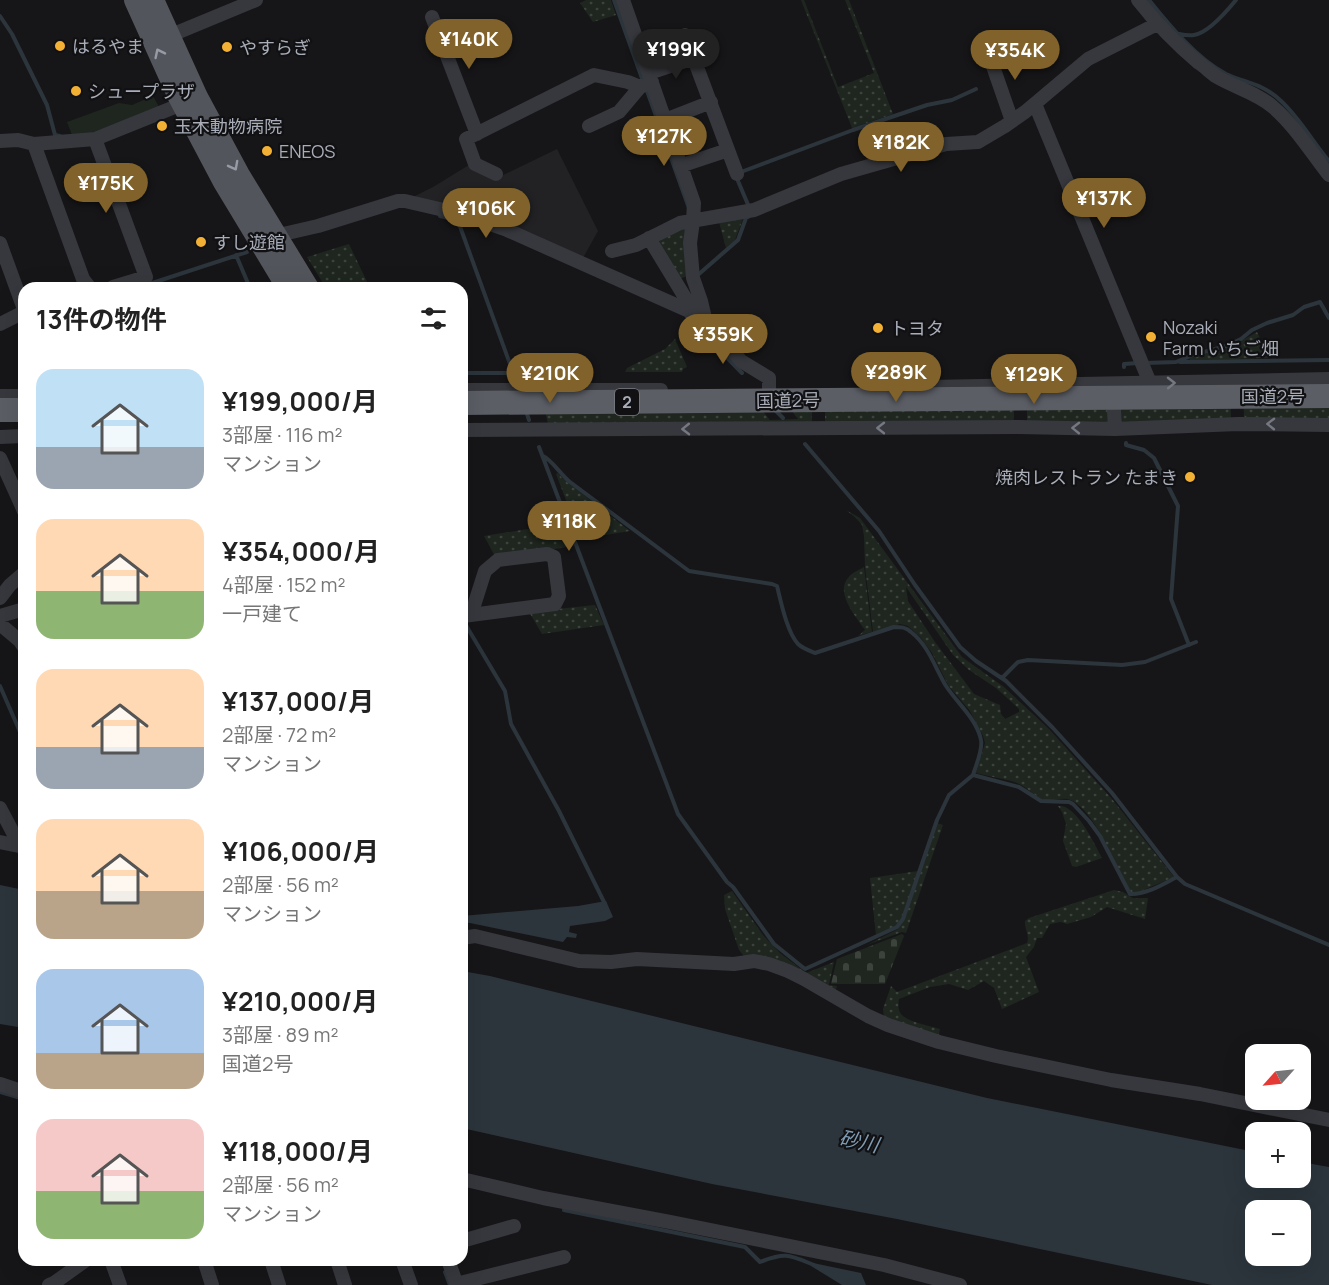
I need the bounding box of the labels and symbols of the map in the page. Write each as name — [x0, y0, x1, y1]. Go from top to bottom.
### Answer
pin: ¥140K — [427, 19, 511, 70]
pin: ¥199K — [634, 29, 718, 80]
pin: ¥354K — [973, 30, 1057, 81]
place label: はるやま — [72, 34, 144, 58]
place label: やすらぎ — [239, 35, 311, 59]
marker: はるやま — [53, 39, 67, 53]
marker: やすらぎ — [220, 40, 234, 54]
one-way arrow — [154, 49, 166, 60]
place label: シュープラザ — [88, 79, 195, 103]
marker: シュープラザ — [69, 84, 83, 98]
place label: 玉木動物病院 — [174, 114, 282, 138]
pin: ¥127K — [622, 116, 706, 167]
marker: 玉木動物病院 — [155, 119, 169, 133]
pin: ¥182K — [859, 122, 943, 173]
place label: ENEOS — [279, 139, 335, 163]
marker: ENEOS — [260, 144, 274, 158]
one-way arrow — [227, 159, 238, 170]
pin: ¥175K — [64, 163, 148, 214]
pin: ¥137K — [1062, 178, 1146, 229]
pin: ¥106K — [444, 188, 528, 239]
place label: すし遊館 — [213, 230, 285, 254]
marker: すし遊館 — [194, 235, 208, 249]
pin: ¥359K — [681, 314, 765, 365]
place label: Nozaki Farm いちご畑 — [1163, 315, 1279, 360]
place label: トヨタ — [890, 316, 944, 340]
marker: トヨタ — [871, 321, 885, 335]
marker: Nozaki Farm いちご畑 — [1144, 330, 1158, 344]
pin: ¥289K — [854, 352, 938, 403]
pin: ¥210K — [508, 353, 592, 404]
pin: ¥129K — [992, 354, 1076, 405]
one-way arrow — [1167, 376, 1176, 389]
street label: 国道2号 — [1241, 384, 1305, 408]
street label: 国道2号 — [756, 387, 820, 413]
road number: 2 — [615, 389, 639, 415]
one-way arrow — [1266, 418, 1275, 430]
one-way arrow — [876, 421, 885, 434]
one-way arrow — [1071, 422, 1080, 434]
one-way arrow — [681, 423, 690, 435]
place label: 焼肉レストラン たまき — [995, 465, 1178, 489]
marker: 焼肉レストラン たまき — [1183, 470, 1197, 484]
pin: ¥118K — [527, 501, 611, 552]
north arrow — [1245, 1044, 1311, 1110]
water label: 砂川 — [837, 1124, 883, 1159]

